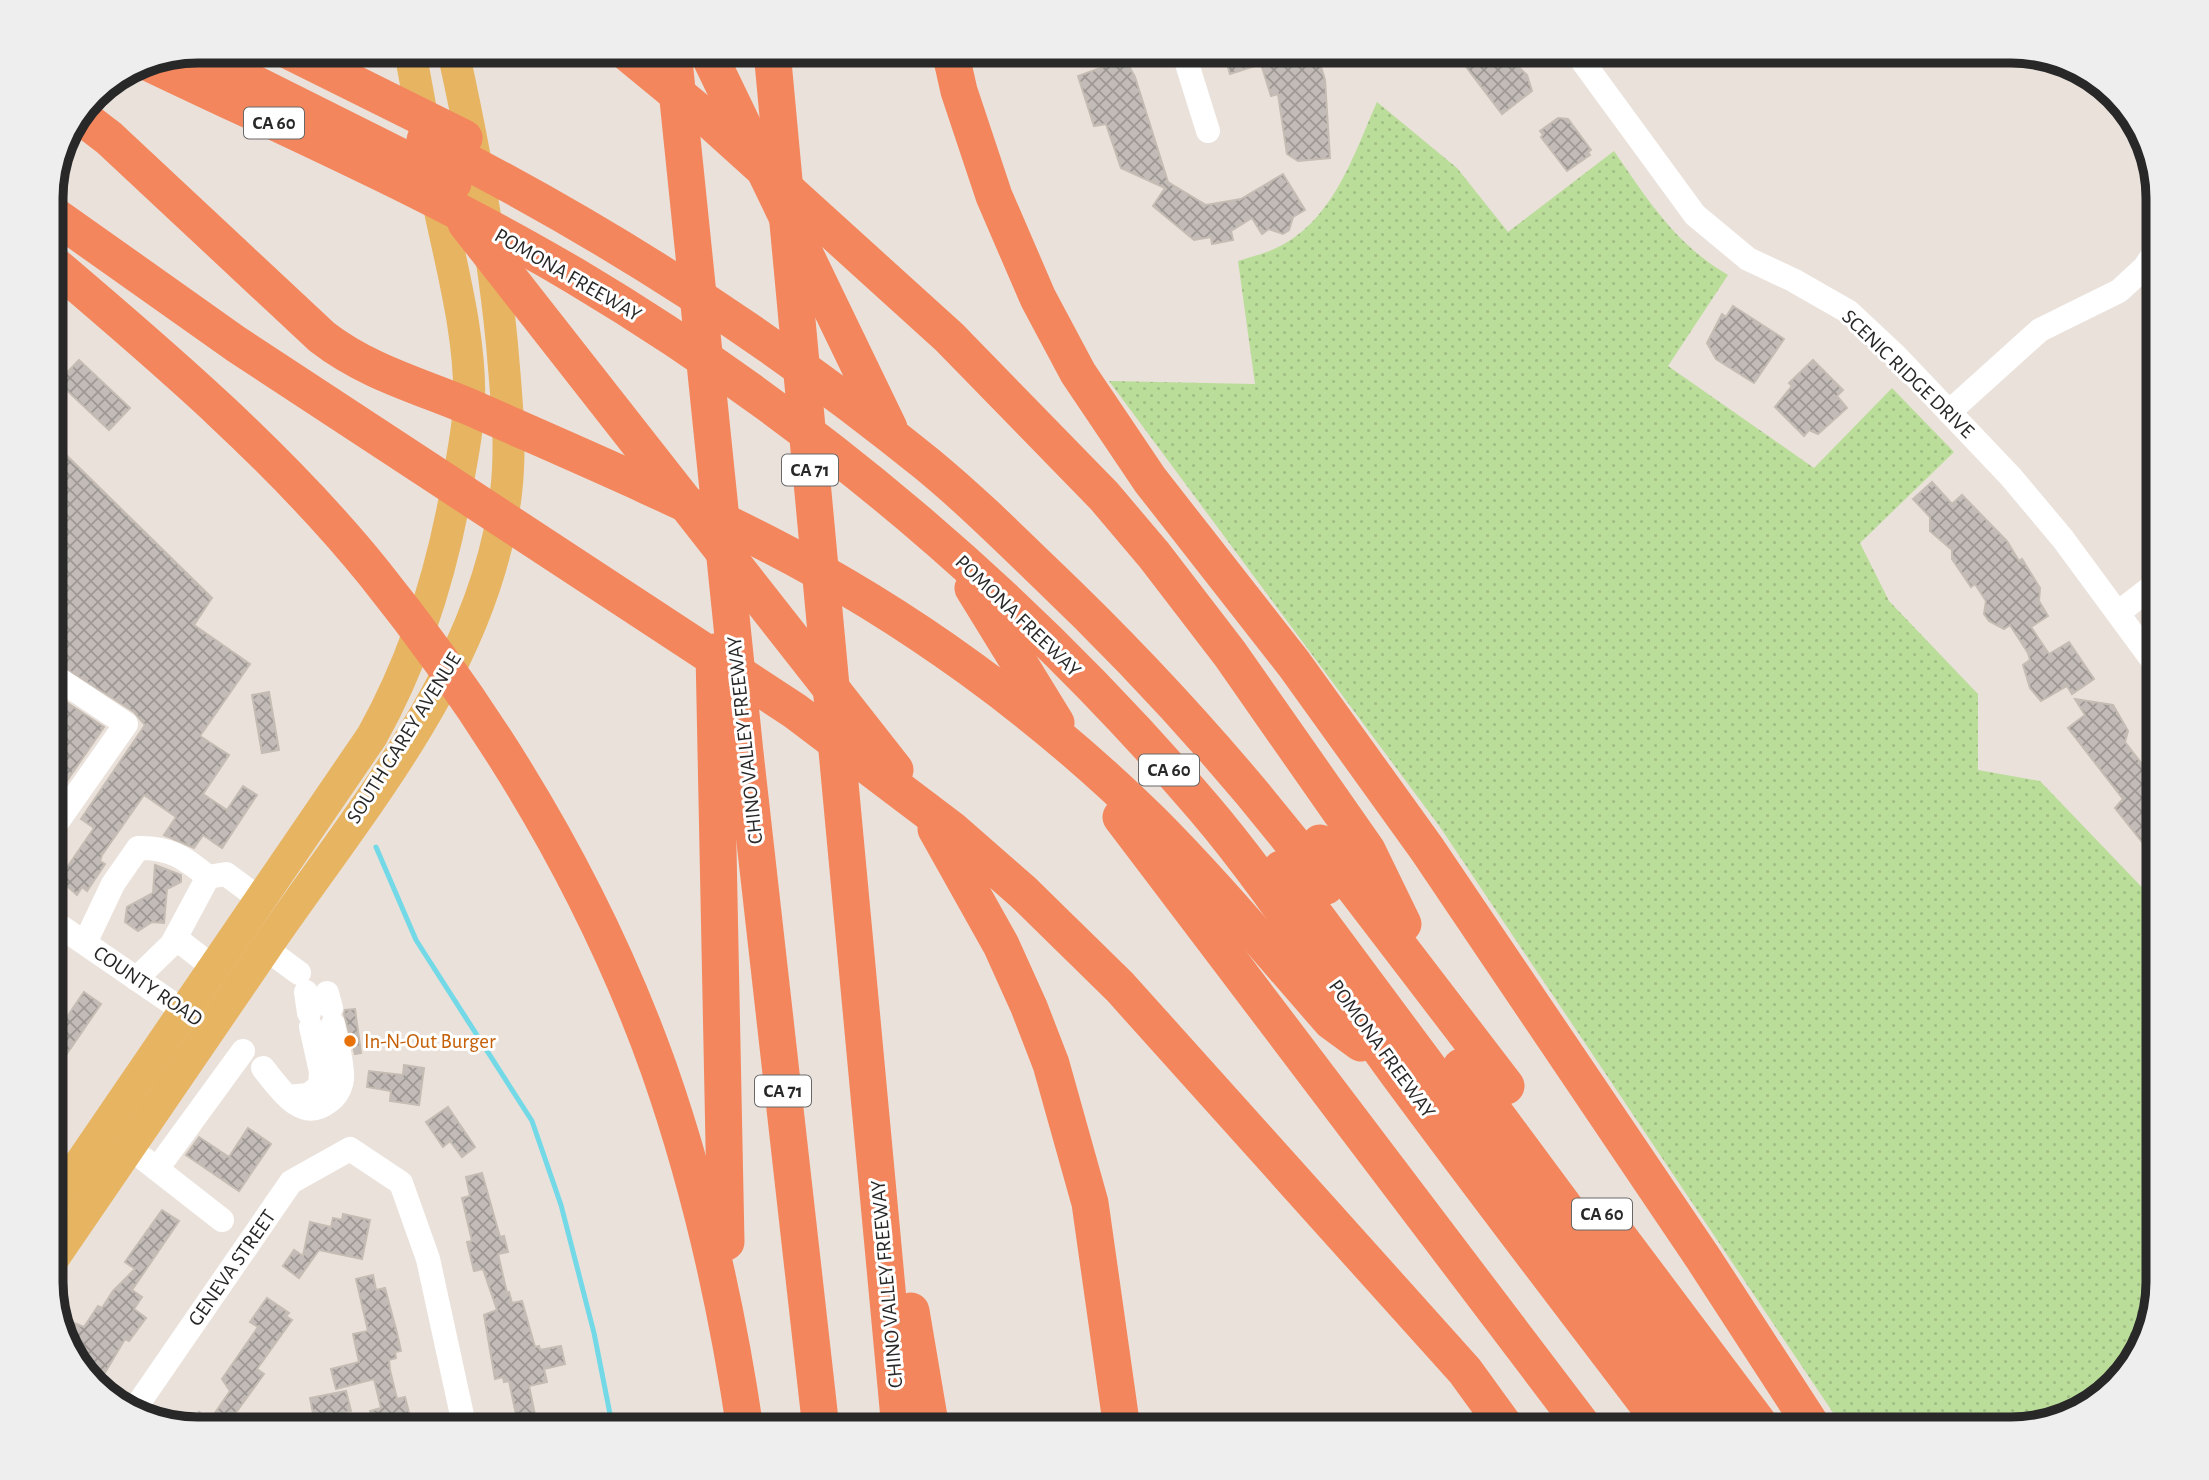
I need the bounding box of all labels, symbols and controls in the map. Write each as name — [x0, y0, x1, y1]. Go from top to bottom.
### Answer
road number: CA 60 — [244, 108, 304, 139]
street label: POMONA FREEWAY — [491, 224, 645, 326]
street label: SCENIC RIDGE DRIVE — [1838, 306, 1978, 442]
road number: CA 71 — [782, 454, 838, 485]
street label: POMONA FREEWAY — [951, 551, 1085, 681]
street label: CHINO VALLEY FREEWAY — [724, 635, 766, 845]
street label: SOUTH GAREY AVENUE — [343, 649, 465, 827]
road number: CA 60 — [1139, 754, 1199, 786]
street label: COUNTY ROAD — [90, 942, 206, 1030]
street label: POMONA FREEWAY — [1325, 976, 1439, 1122]
place label: In-N-Out Burger — [364, 1031, 496, 1052]
marker: In-N-Out Burger — [342, 1033, 358, 1049]
road number: CA 71 — [755, 1076, 811, 1106]
street label: CHINO VALLEY FREEWAY — [867, 1179, 907, 1389]
road number: CA 60 — [1572, 1198, 1632, 1230]
street label: GENEVA STREET — [184, 1206, 280, 1330]

